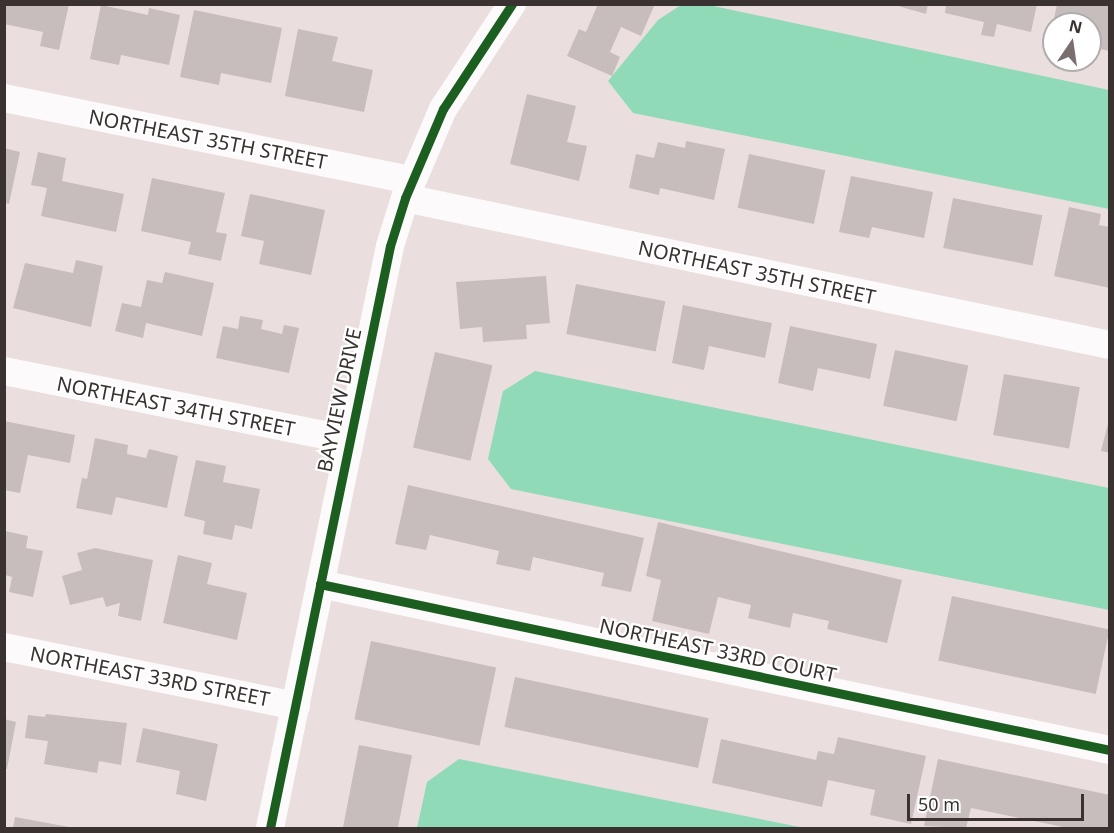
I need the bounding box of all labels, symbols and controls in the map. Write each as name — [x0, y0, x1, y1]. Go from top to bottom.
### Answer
north arrow — [1042, 12, 1102, 72]
text: N — [1067, 14, 1084, 39]
street label: NORTHEAST 35TH STREET — [87, 104, 329, 174]
street label: NORTHEAST 35TH STREET — [636, 235, 878, 309]
street label: BAYVIEW DRIVE — [312, 326, 366, 474]
street label: NORTHEAST 34TH STREET — [55, 371, 297, 441]
street label: NORTHEAST 33RD COURT — [597, 613, 839, 687]
street label: NORTHEAST 33RD STREET — [28, 641, 272, 711]
scale bar — [910, 782, 1087, 820]
text: 50 m — [918, 792, 960, 816]

